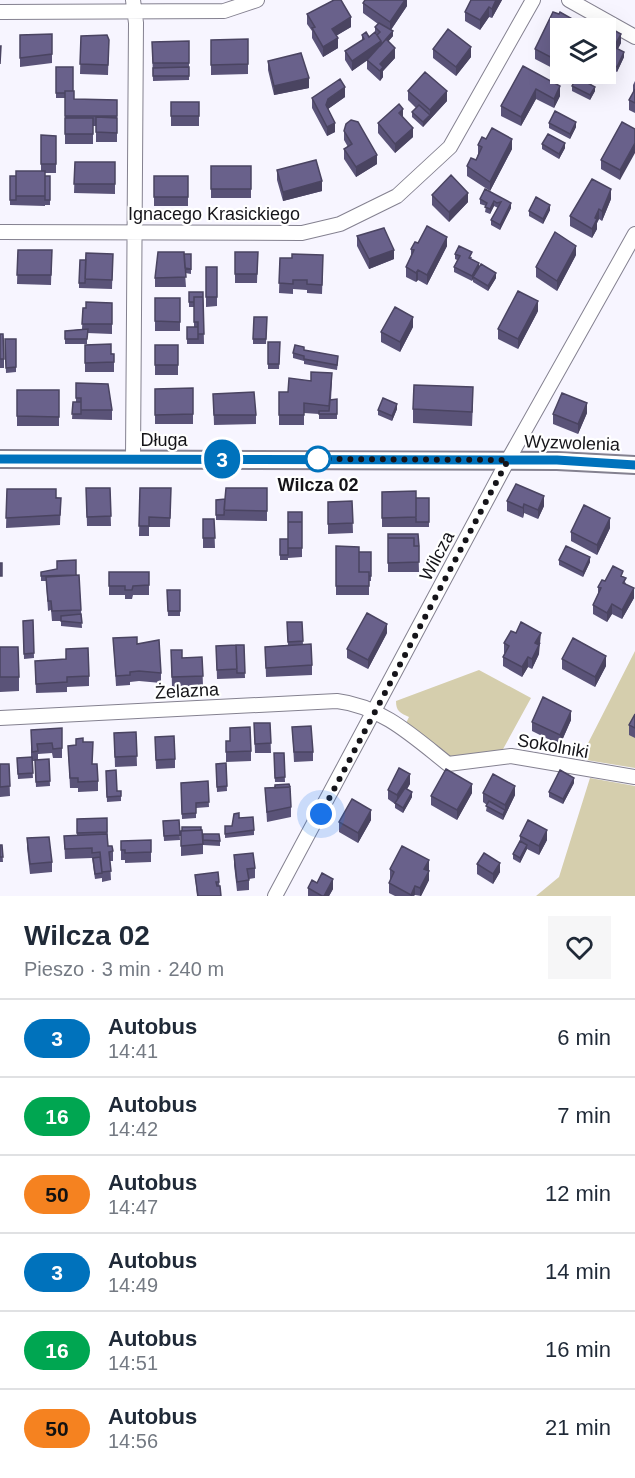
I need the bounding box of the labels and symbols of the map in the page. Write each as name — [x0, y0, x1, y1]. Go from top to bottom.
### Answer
street label: Ignacego Krasickiego — [128, 204, 300, 224]
street label: Długa — [140, 430, 189, 450]
street label: Wyzwolenia — [524, 431, 621, 455]
line badge: 3 — [202, 440, 242, 478]
marker: Wilcza 02 — [305, 446, 331, 472]
place label: Wilcza 02 — [278, 475, 358, 495]
street label: Wilcza — [416, 527, 459, 584]
street label: Żelazna — [154, 679, 220, 703]
street label: Sokolniki — [516, 730, 590, 762]
your location — [306, 799, 336, 829]

